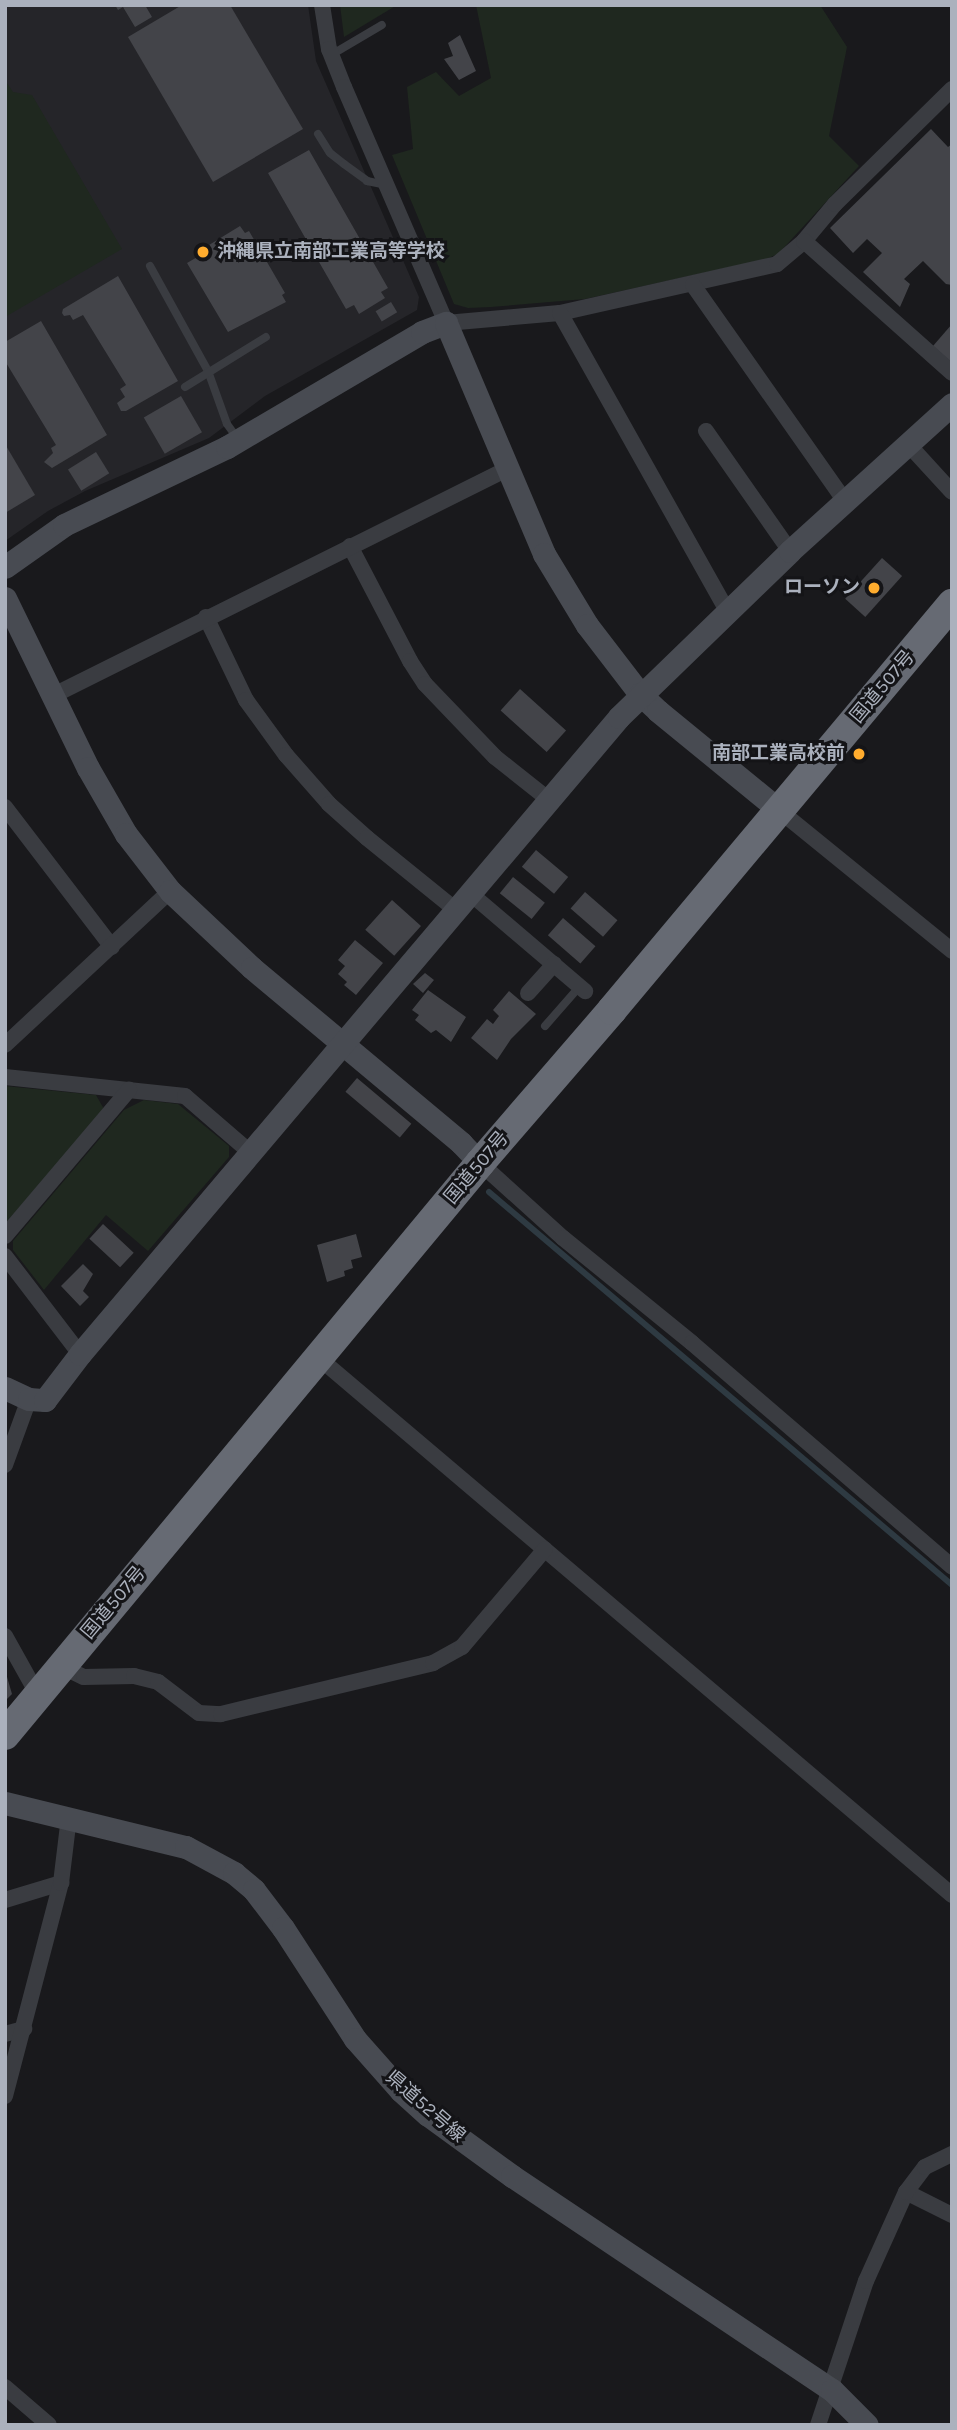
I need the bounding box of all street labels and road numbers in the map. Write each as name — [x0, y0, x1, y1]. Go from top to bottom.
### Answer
street label: 国道507号 — [846, 646, 920, 728]
street label: 国道507号 — [440, 1127, 514, 1209]
street label: 国道507号 — [77, 1562, 151, 1644]
street label: 県道52号線 — [381, 2066, 469, 2148]

